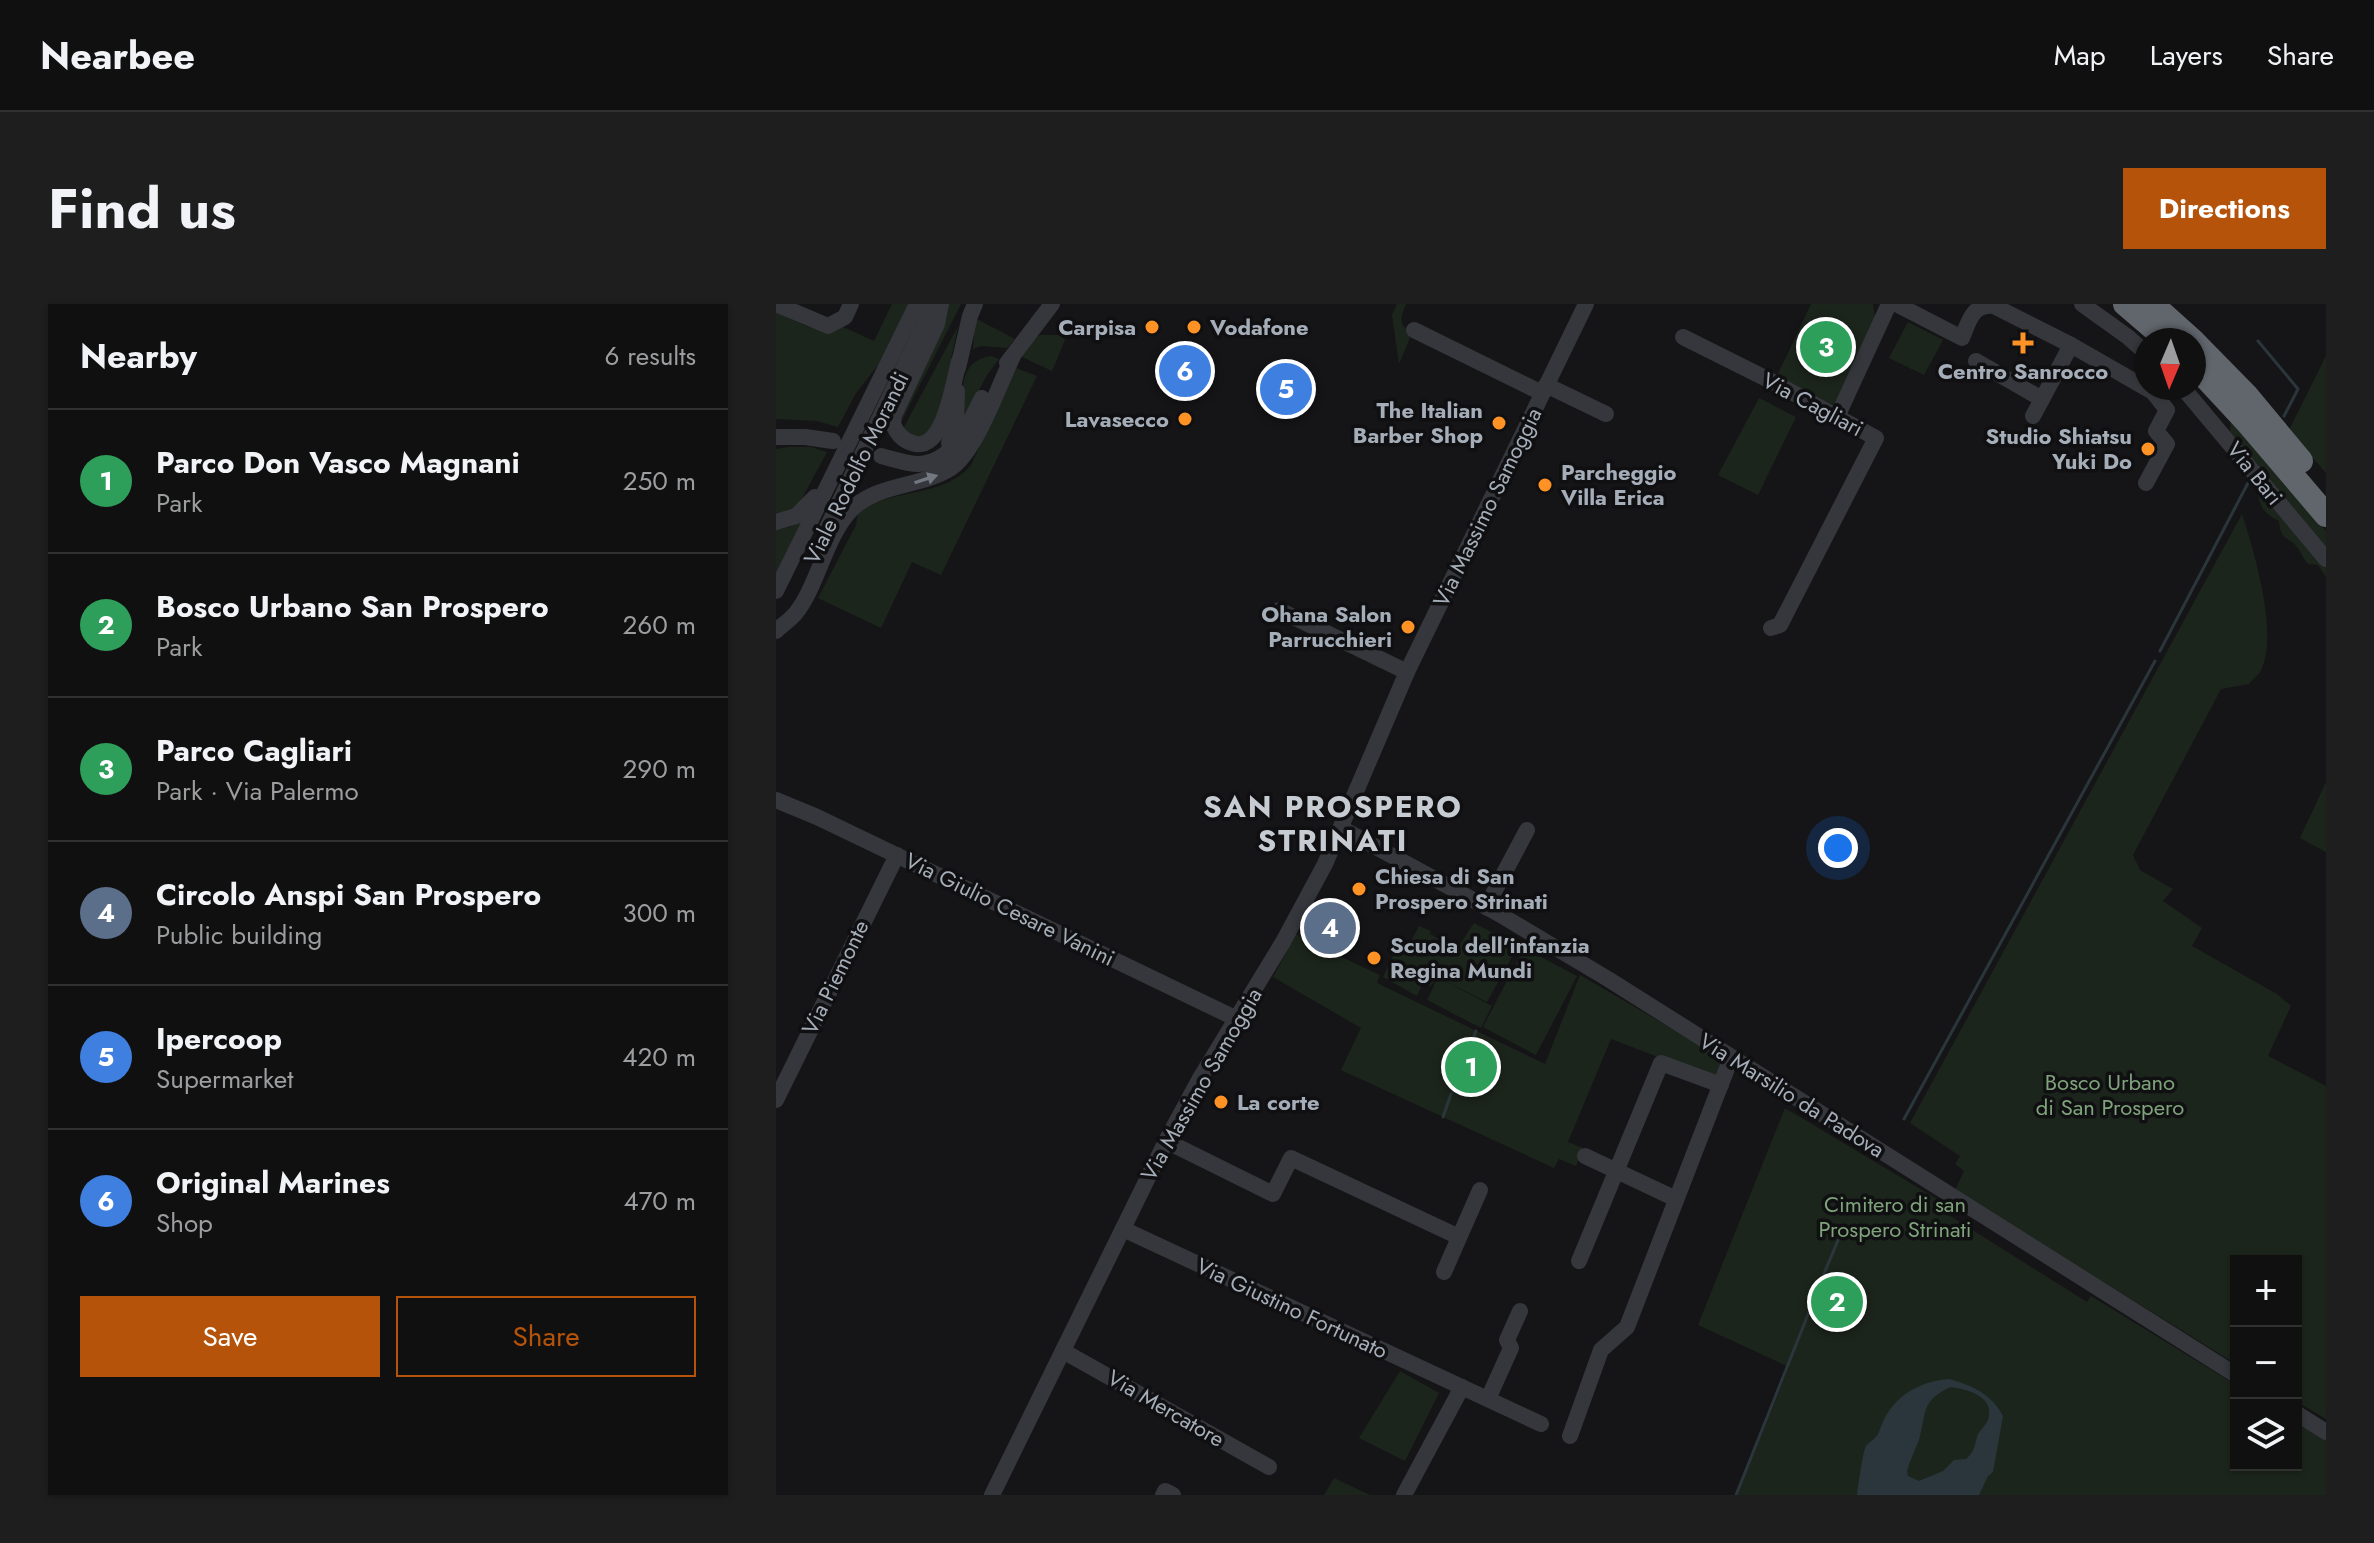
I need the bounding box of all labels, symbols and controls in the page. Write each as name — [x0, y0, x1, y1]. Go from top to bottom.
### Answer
text: Nearbee — [40, 28, 195, 83]
text: Map — [2054, 35, 2106, 76]
text: Layers — [2150, 35, 2223, 76]
text: Share — [2267, 35, 2334, 76]
text: Find us — [48, 168, 236, 249]
button: Directions — [2123, 168, 2326, 249]
place label: Carpisa — [1058, 311, 1136, 343]
place label: Vodafone — [1209, 311, 1309, 343]
pin: 3 — [1800, 317, 1852, 377]
marker: Carpisa — [1143, 318, 1161, 336]
marker: Vodafone — [1185, 318, 1203, 336]
north arrow — [2134, 328, 2206, 400]
text: Nearby — [80, 332, 197, 381]
marker: Centro Sanrocco — [2012, 332, 2034, 354]
text: 6 results — [604, 337, 696, 375]
pin: 6 — [1159, 341, 1211, 401]
place label: Centro Sanrocco — [1938, 355, 2108, 387]
pin: 5 — [1260, 359, 1312, 419]
street label: Via Cagliari — [1757, 364, 1869, 444]
street label: Viale Rodolfo Morandi — [795, 366, 917, 570]
place label: The Italian Barber Shop — [1353, 394, 1483, 451]
street label: Via Massimo Samoggia — [1425, 402, 1549, 612]
place label: Lavasecco — [1065, 403, 1169, 435]
marker: Lavasecco — [1176, 410, 1194, 428]
marker: The Italian Barber Shop — [1490, 414, 1508, 432]
place label: Studio Shiatsu Yuki Do — [1986, 420, 2132, 477]
street label: Via Bari — [2219, 434, 2291, 512]
marker: Studio Shiatsu Yuki Do — [2139, 440, 2157, 458]
text: Parco Don Vasco Magnani — [156, 441, 520, 484]
place label: Parcheggio Villa Erica — [1560, 456, 1677, 513]
text: 1 — [99, 462, 113, 500]
text: 250 m — [623, 462, 696, 500]
one-way arrow — [914, 472, 938, 484]
marker: Parcheggio Villa Erica — [1536, 476, 1554, 494]
text: Park — [156, 484, 202, 522]
text: Bosco Urbano San Prospero — [156, 585, 549, 628]
place label: Ohana Salon Parrucchieri — [1261, 598, 1392, 655]
text: 2 — [97, 606, 115, 644]
text: 260 m — [623, 606, 696, 644]
marker: Ohana Salon Parrucchieri — [1399, 618, 1417, 636]
text: Park — [156, 628, 202, 666]
text: Parco Cagliari — [156, 729, 352, 772]
text: 3 — [98, 750, 114, 788]
text: 290 m — [623, 750, 696, 788]
text: Park · Via Palermo — [156, 772, 359, 810]
district label: SAN PROSPERO STRINATI — [1203, 785, 1463, 862]
your location — [1818, 828, 1858, 868]
street label: Via Giulio Cesare Vanini — [900, 844, 1120, 974]
place label: Chiesa di San Prospero Strinati — [1375, 860, 1548, 917]
text: Circolo Anspi San Prospero — [156, 873, 541, 916]
marker: Chiesa di San Prospero Strinati — [1350, 880, 1368, 898]
text: 4 — [97, 894, 115, 932]
text: 300 m — [623, 894, 696, 932]
pin: 4 — [1304, 898, 1356, 958]
street label: Via Piemonte — [793, 914, 877, 1040]
text: Public building — [156, 916, 322, 954]
place label: Scuola dell'infanzia Regina Mundi — [1390, 929, 1590, 986]
marker: Scuola dell'infanzia Regina Mundi — [1365, 949, 1383, 967]
street label: Via Massimo Samoggia — [1133, 981, 1269, 1187]
text: Ipercoop — [156, 1017, 282, 1060]
street label: Via Marsilio da Padova — [1693, 1025, 1891, 1165]
pin: 1 — [1445, 1037, 1497, 1097]
text: 5 — [98, 1038, 114, 1076]
text: 420 m — [622, 1038, 696, 1076]
text: Supermarket — [156, 1060, 293, 1098]
park label: Bosco Urbano di San Prospero — [2036, 1066, 2184, 1123]
place label: La corte — [1237, 1086, 1320, 1118]
marker: La corte — [1212, 1093, 1230, 1111]
text: Original Marines — [156, 1161, 390, 1204]
text: 6 — [97, 1182, 115, 1220]
text: 470 m — [624, 1182, 696, 1220]
park label: Cimitero di san Prospero Strinati — [1818, 1188, 1972, 1245]
text: Shop — [156, 1204, 213, 1242]
street label: Via Giustino Fortunato — [1191, 1250, 1393, 1366]
map controls — [2230, 1255, 2302, 1471]
button: + — [2230, 1255, 2302, 1327]
pin: 2 — [1811, 1272, 1863, 1332]
button: Save — [80, 1296, 380, 1377]
button: Share — [396, 1296, 696, 1377]
button: − — [2230, 1327, 2302, 1399]
street label: Via Mercatore — [1101, 1361, 1231, 1455]
button: layers — [2230, 1399, 2302, 1471]

